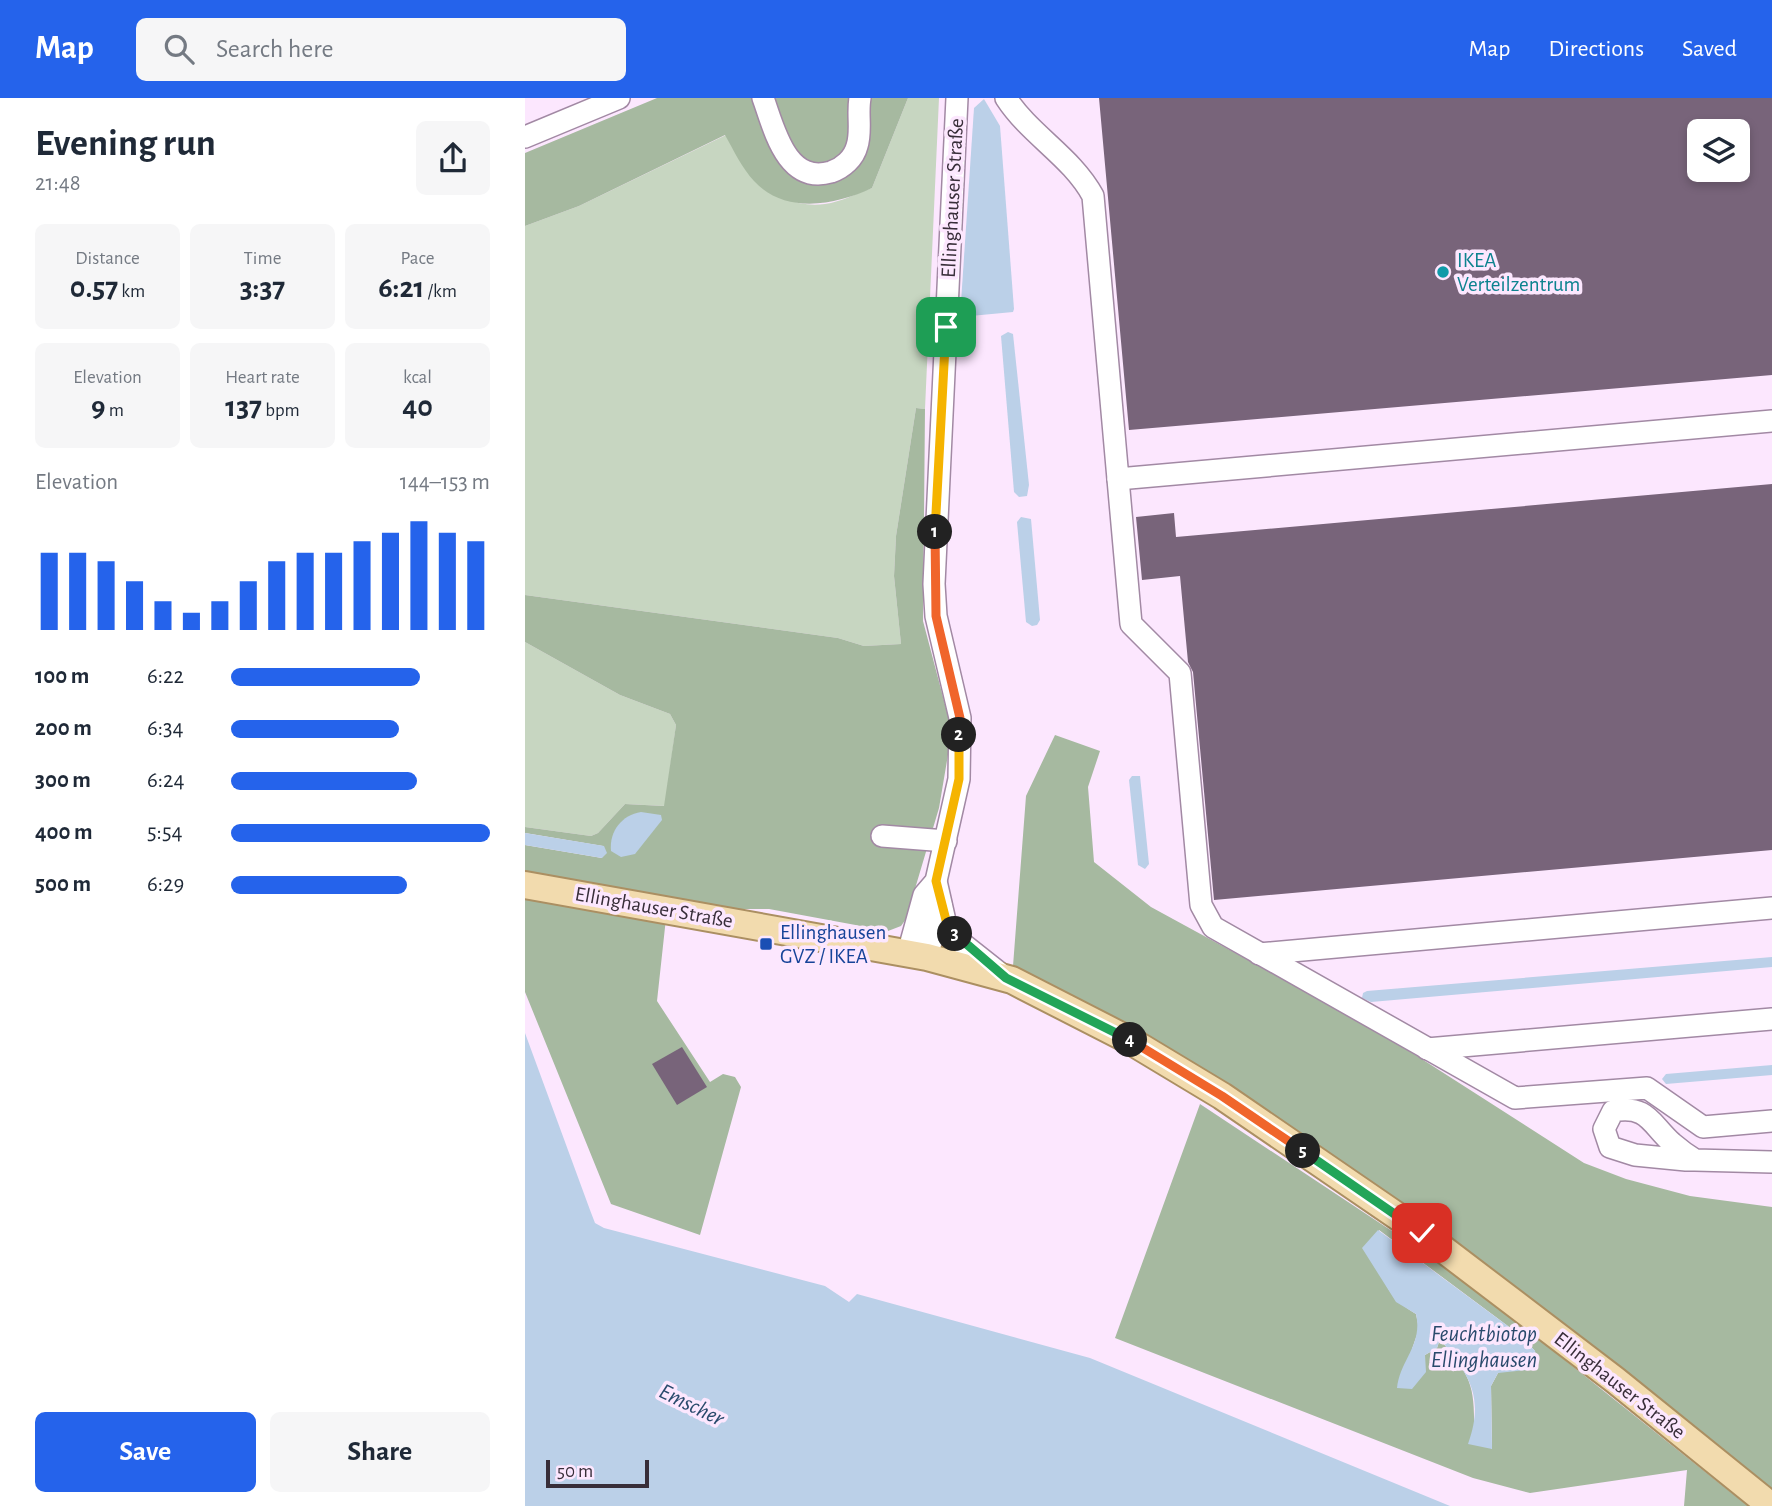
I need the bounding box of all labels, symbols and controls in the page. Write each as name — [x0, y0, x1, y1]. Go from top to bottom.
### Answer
search box — [136, 18, 626, 81]
icon: search — [160, 30, 198, 68]
text: Map — [35, 32, 94, 65]
text: Search here — [216, 36, 334, 62]
text: Map — [1468, 37, 1510, 61]
text: Directions — [1548, 37, 1644, 61]
text: Saved — [1682, 37, 1737, 61]
street label: Ellinghauser Straße — [938, 118, 967, 278]
map controls — [1687, 119, 1750, 182]
button: layers — [1687, 119, 1750, 182]
button: share — [416, 121, 490, 195]
text: Evening run — [35, 125, 216, 163]
text: 21:48 — [35, 172, 81, 195]
text: Distance — [75, 249, 140, 268]
text: Time — [244, 249, 281, 268]
text: Pace — [400, 249, 435, 268]
place label: IKEA Verteilzentrum — [1457, 250, 1580, 295]
marker: IKEA Verteilzentrum — [1435, 264, 1451, 280]
text: 0.57 — [70, 273, 118, 303]
text: 3:37 — [240, 273, 285, 303]
text: 6:21 — [378, 273, 424, 303]
text: km — [118, 282, 145, 301]
text: /km — [424, 282, 457, 301]
pin — [916, 297, 976, 357]
icon: arrive — [927, 308, 965, 346]
text: Elevation — [73, 368, 142, 387]
text: Heart rate — [225, 368, 300, 387]
text: kcal — [403, 368, 432, 387]
text: 9 — [91, 392, 106, 422]
text: 137 — [225, 392, 262, 422]
text: 40 — [402, 392, 433, 422]
text: m — [106, 401, 124, 420]
text: bpm — [262, 401, 300, 420]
text: Elevation — [35, 471, 118, 494]
text: 144–153 m — [400, 471, 490, 494]
pin: 1 — [917, 514, 953, 550]
text: 1 — [931, 522, 938, 541]
text: 100 m — [35, 665, 89, 688]
text: 6:22 — [147, 665, 184, 688]
text: 200 m — [35, 717, 92, 740]
text: 6:34 — [147, 717, 184, 740]
pin: 2 — [941, 718, 977, 752]
text: 2 — [954, 725, 963, 744]
text: 300 m — [35, 769, 91, 792]
text: 6:24 — [147, 769, 185, 792]
text: 400 m — [35, 821, 93, 844]
text: 5:54 — [147, 821, 183, 844]
text: 500 m — [35, 873, 91, 896]
text: 6:29 — [147, 873, 184, 896]
street label: Ellinghauser Straße — [573, 883, 734, 932]
pin: 3 — [937, 916, 973, 952]
place label: Ellinghausen GVZ / IKEA — [780, 922, 886, 967]
text: 3 — [950, 924, 959, 943]
marker: Ellinghausen GVZ / IKEA — [758, 936, 774, 952]
pin: 4 — [1113, 1023, 1147, 1058]
text: 4 — [1125, 1030, 1134, 1049]
pin: 5 — [1285, 1134, 1321, 1168]
text: 5 — [1298, 1141, 1307, 1160]
pin — [1392, 1203, 1452, 1263]
icon: check — [1403, 1214, 1441, 1252]
water label: Feuchtbiotop Ellinghausen — [1431, 1323, 1537, 1372]
street label: Ellinghauser Straße — [1550, 1328, 1689, 1443]
water label: Emscher — [655, 1380, 728, 1431]
button: Save — [35, 1412, 256, 1492]
button: Share — [270, 1412, 490, 1492]
scale bar — [546, 1457, 649, 1489]
text: 50 m — [557, 1462, 593, 1481]

